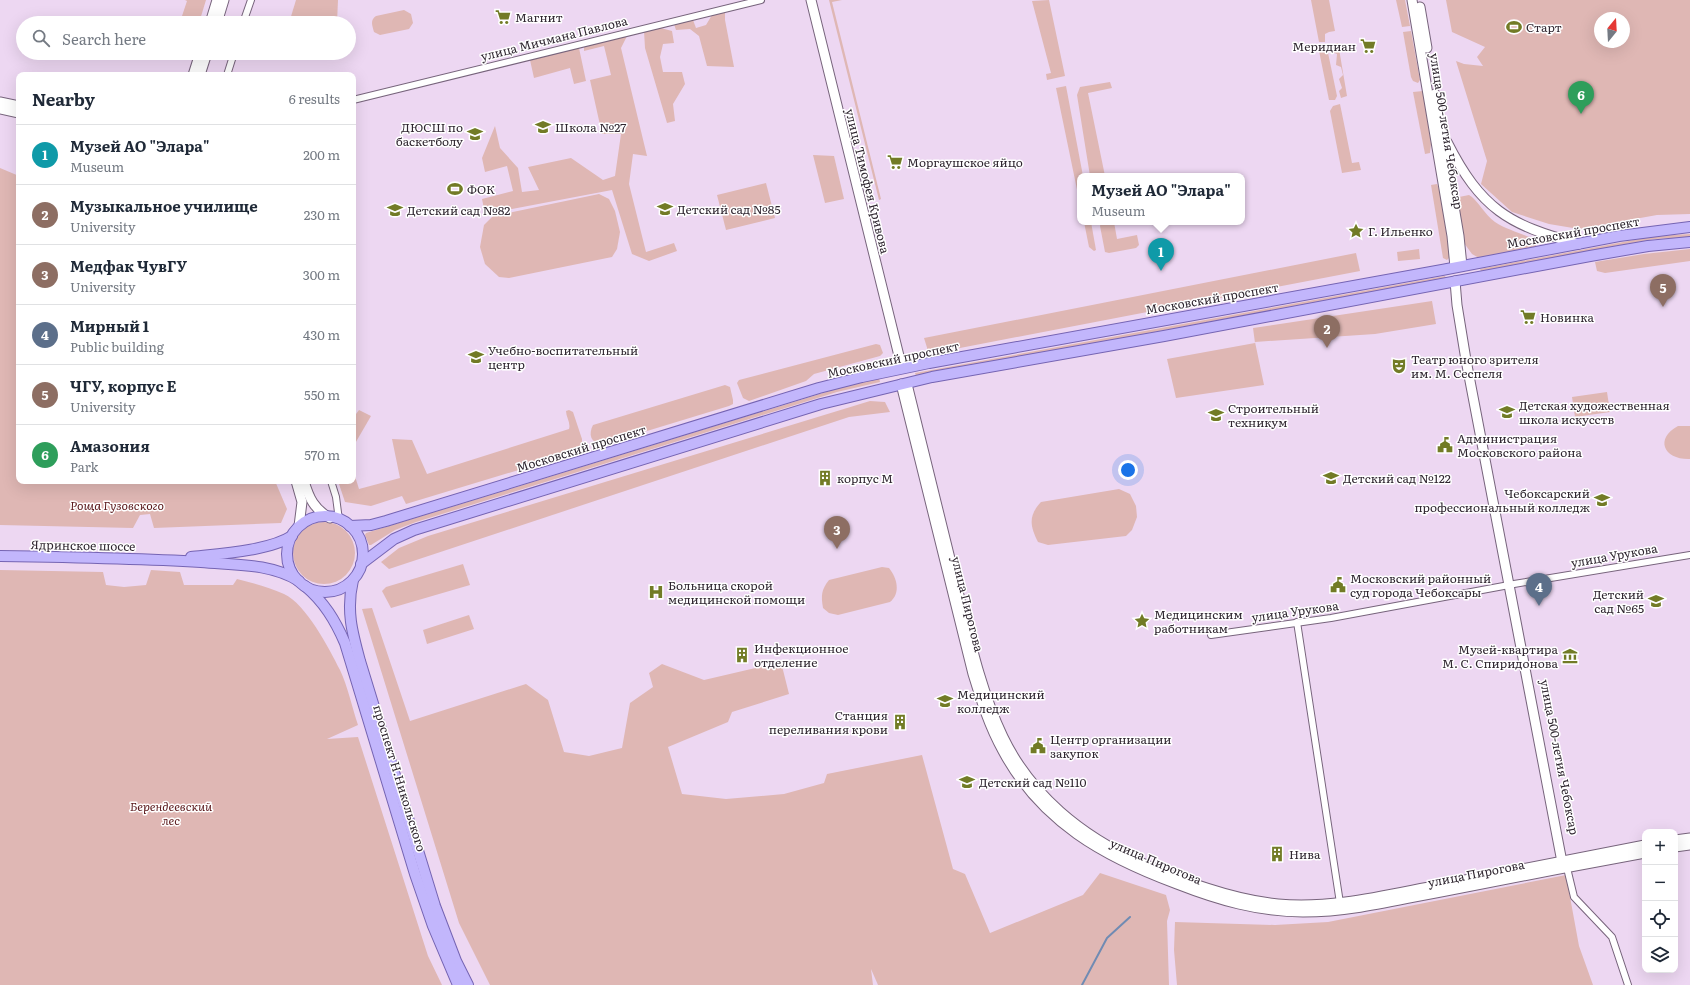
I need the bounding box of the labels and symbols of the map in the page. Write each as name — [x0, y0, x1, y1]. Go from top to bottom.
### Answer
supermarket icon: Магнит — [494, 8, 512, 26]
place label: Магнит — [515, 8, 563, 26]
street label: улица Мичмана Павлова — [479, 11, 630, 65]
north arrow — [1594, 12, 1630, 48]
sports icon: Старт — [1505, 18, 1523, 36]
place label: Старт — [1526, 18, 1562, 36]
place label: Меридиан — [1292, 37, 1356, 55]
supermarket icon: Меридиан — [1359, 37, 1377, 55]
street label: улица 500-летия Чебоксар — [1426, 52, 1468, 210]
pin: 6 — [1568, 81, 1594, 114]
street label: улица Тимофея Кривова — [841, 107, 895, 256]
place label: ДЮСШ по баскетболу — [396, 118, 463, 150]
school or university icon: Школа №27 — [534, 118, 552, 136]
place label: Школа №27 — [555, 118, 626, 136]
school or university icon: ДЮСШ по баскетболу — [466, 125, 484, 143]
supermarket icon: Моргаушское яйцо — [886, 153, 904, 171]
place label: Моргаушское яйцо — [907, 153, 1023, 171]
sports icon: ФОК — [446, 180, 464, 198]
place label: ФОК — [467, 180, 495, 198]
school or university icon: Детский сад №85 — [656, 200, 674, 218]
place label: Детский сад №85 — [677, 200, 780, 218]
school or university icon: Детский сад №82 — [386, 201, 404, 219]
place label: Детский сад №82 — [407, 201, 510, 219]
street label: Московский проспект — [1505, 211, 1641, 253]
place icon: Г. Ильенко — [1347, 222, 1365, 240]
place label: Г. Ильенко — [1368, 222, 1433, 240]
pin: 1 — [1148, 238, 1174, 271]
pin: 5 — [1650, 274, 1676, 307]
street label: Московский проспект — [1144, 277, 1280, 319]
supermarket icon: Новинка — [1519, 308, 1537, 326]
place label: Новинка — [1540, 308, 1594, 326]
pin: 2 — [1314, 315, 1340, 348]
street label: Московский проспект — [825, 336, 961, 382]
place label: Учебно-воспитательный центр — [488, 341, 638, 373]
school or university icon: Учебно-воспитательный центр — [467, 348, 485, 366]
place label: Театр юного зрителя им. М. Сеспеля — [1411, 350, 1539, 382]
theatre icon: Театр юного зрителя им. М. Сеспеля — [1390, 357, 1408, 375]
place label: Детская художественная школа искусств — [1519, 396, 1670, 428]
place label: Строительный техникум — [1228, 399, 1319, 431]
school or university icon: Детская художественная школа искусств — [1498, 403, 1516, 421]
school or university icon: Строительный техникум — [1207, 406, 1225, 424]
street label: Московский проспект — [514, 420, 648, 476]
place label: Администрация Московского района — [1457, 429, 1582, 461]
public building icon: Администрация Московского района — [1436, 436, 1454, 454]
your location — [1118, 460, 1138, 480]
building icon: корпус М — [816, 469, 834, 487]
place label: корпус М — [837, 469, 893, 487]
school or university icon: Детский сад №122 — [1322, 469, 1340, 487]
place label: Детский сад №122 — [1343, 469, 1451, 487]
place label: Чебоксарский профессиональный колледж — [1414, 484, 1591, 516]
school or university icon: Чебоксарский профессиональный колледж — [1593, 491, 1611, 509]
park label: Роща Гузовского — [70, 496, 164, 514]
pin: 3 — [824, 516, 850, 549]
street label: Ядринское шоссе — [31, 535, 135, 555]
street label: улица Урукова — [1569, 538, 1659, 571]
street label: улица Пирогова — [947, 554, 989, 654]
place label: Московский районный суд города Чебоксары — [1350, 569, 1491, 601]
pin: 4 — [1526, 573, 1552, 606]
place label: Больница скорой медицинской помощи — [668, 576, 805, 608]
public building icon: Московский районный суд города Чебоксары — [1329, 576, 1347, 594]
hospital icon: Больница скорой медицинской помощи — [647, 583, 665, 601]
place label: Детский сад №65 — [1593, 585, 1644, 617]
school or university icon: Детский сад №65 — [1647, 592, 1665, 610]
street label: улица Урукова — [1250, 596, 1340, 626]
place label: Медицинским работникам — [1154, 605, 1243, 637]
place icon: Медицинским работникам — [1133, 612, 1151, 630]
place label: Инфекционное отделение — [754, 639, 848, 671]
place label: Музей-квартира М. С. Спиридонова — [1442, 640, 1559, 672]
building icon: Инфекционное отделение — [733, 646, 751, 664]
museum icon: Музей-квартира М. С. Спиридонова — [1561, 647, 1579, 665]
street label: улица 500-летия Чебоксар — [1536, 678, 1584, 836]
place label: Медицинский колледж — [957, 685, 1045, 717]
school or university icon: Медицинский колледж — [936, 692, 954, 710]
street label: проспект Н.Никольского — [369, 702, 431, 854]
place label: Станция переливания крови — [769, 706, 888, 738]
building icon: Станция переливания крови — [891, 713, 909, 731]
place label: Центр организации закупок — [1050, 730, 1172, 762]
public building icon: Центр организации закупок — [1029, 737, 1047, 755]
school or university icon: Детский сад №110 — [958, 773, 976, 791]
place label: Детский сад №110 — [979, 773, 1087, 791]
park label: Берендеевский лес — [130, 797, 213, 829]
street label: улица Пирогова — [1107, 834, 1205, 889]
building icon: Нива — [1268, 845, 1286, 863]
place label: Нива — [1289, 845, 1321, 863]
street label: улица Пирогова — [1426, 855, 1526, 891]

